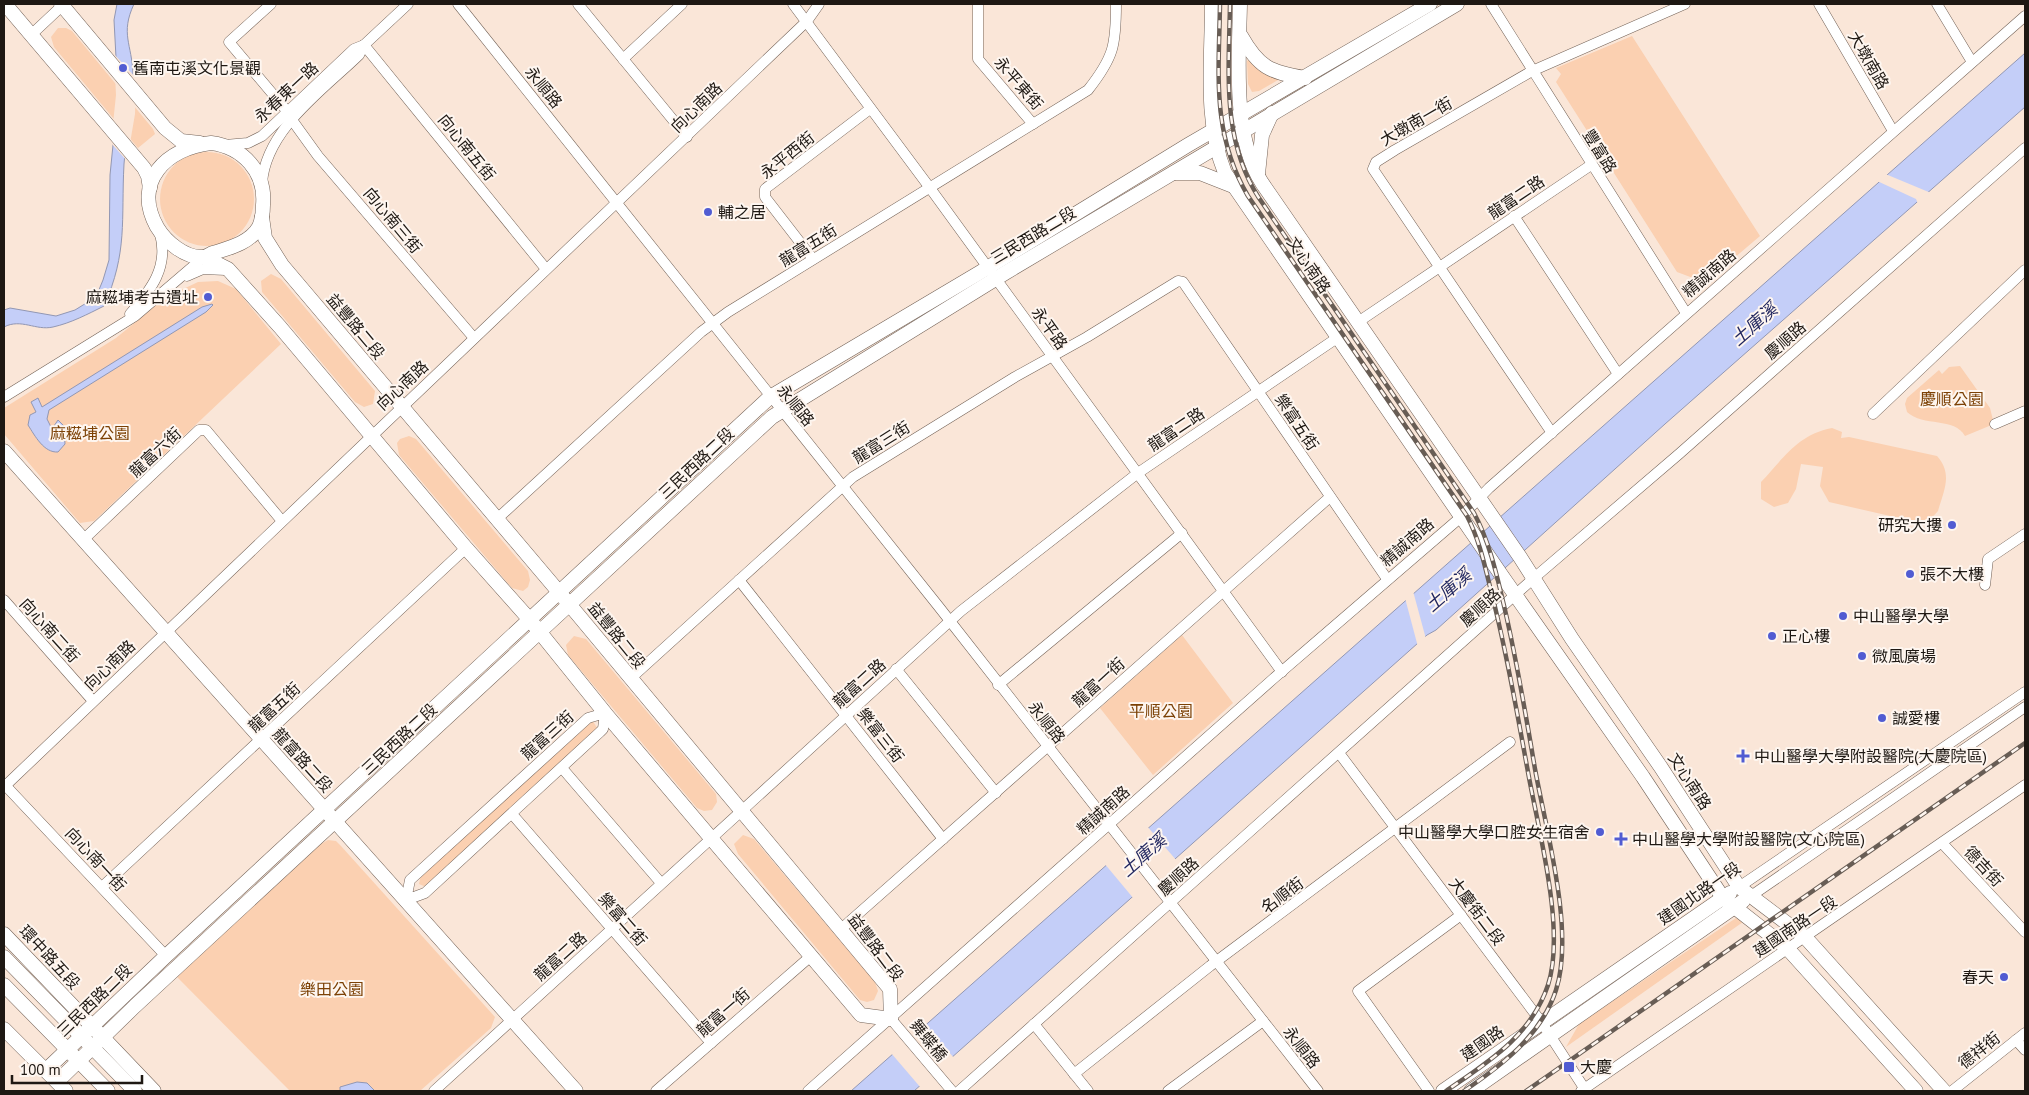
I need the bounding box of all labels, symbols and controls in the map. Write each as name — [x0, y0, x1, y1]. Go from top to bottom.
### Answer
street label: 大墩南路 — [1844, 27, 1894, 93]
street label: 永平東街 — [990, 52, 1048, 114]
street label: 永春東一路 — [250, 57, 322, 127]
place label: 舊南屯溪文化景觀 — [133, 58, 261, 78]
marker: 舊南屯溪文化景觀 — [117, 62, 129, 74]
street label: 永順路 — [521, 62, 567, 112]
street label: 向心南路 — [666, 78, 726, 136]
street label: 大墩南一街 — [1376, 92, 1456, 150]
street label: 向心南五街 — [434, 110, 500, 184]
street label: 豐富路 — [1579, 125, 1621, 177]
street label: 永平西街 — [756, 127, 818, 183]
street label: 龍富二路 — [1484, 171, 1548, 223]
street label: 向心南三街 — [360, 183, 426, 257]
place label: 輔之居 — [718, 202, 766, 222]
street label: 三民西路二段 — [987, 202, 1079, 268]
marker: 輔之居 — [702, 206, 714, 218]
street label: 龍富五街 — [776, 220, 840, 270]
street label: 文心南路 — [1283, 233, 1335, 297]
street label: 精誠南路 — [1678, 244, 1740, 302]
place label: 麻糍埔考古遺址 — [86, 287, 198, 307]
street label: 益豐路二段 — [323, 289, 389, 363]
marker: 麻糍埔考古遺址 — [202, 291, 214, 303]
water label: 土庫溪 — [1726, 296, 1784, 350]
street label: 永平路 — [1028, 303, 1072, 353]
street label: 慶順路 — [1760, 317, 1810, 363]
street label: 向心南路 — [372, 356, 432, 414]
street label: 永順路 — [773, 380, 819, 430]
park label: 慶順公園 — [1920, 389, 1984, 409]
street label: 樂富五街 — [1271, 390, 1323, 454]
street label: 龍富二路 — [1144, 403, 1208, 455]
street label: 龍富三街 — [849, 417, 913, 467]
park label: 麻糍埔公園 — [50, 423, 130, 443]
street label: 龍富六街 — [125, 423, 185, 481]
street label: 三民西路二段 — [654, 423, 738, 503]
street label: 精誠南路 — [1376, 513, 1438, 571]
place label: 研究大摟 — [1878, 515, 1942, 535]
marker: 研究大摟 — [1946, 519, 1958, 531]
water label: 土庫溪 — [1420, 562, 1478, 616]
place label: 張不大樓 — [1920, 564, 1984, 584]
marker: 張不大樓 — [1904, 568, 1916, 580]
street label: 慶順路 — [1455, 584, 1505, 630]
street label: 向心南二街 — [16, 594, 84, 666]
street label: 益豐路二段 — [584, 598, 650, 672]
place label: 中山醫學大學 — [1853, 606, 1949, 626]
marker: 中山醫學大學 — [1837, 610, 1849, 622]
place label: 正心樓 — [1782, 626, 1830, 646]
marker: 正心樓 — [1766, 630, 1778, 642]
street label: 向心南路 — [79, 636, 139, 694]
place label: 微風廣場 — [1872, 646, 1936, 666]
marker: 微風廣場 — [1856, 650, 1868, 662]
street label: 龍富一街 — [1068, 653, 1128, 711]
street label: 龍富二路 — [829, 654, 889, 712]
street label: 龍富五街 — [244, 678, 304, 736]
street label: 永順路 — [1024, 697, 1070, 747]
street label: 三民西路二段 — [357, 699, 441, 779]
park label: 平順公園 — [1129, 701, 1193, 721]
street label: 樂富三街 — [853, 704, 909, 766]
street label: 龍富三街 — [517, 706, 577, 764]
place label: 誠愛樓 — [1892, 708, 1940, 728]
marker: 誠愛樓 — [1876, 712, 1888, 724]
street label: 龍富路二段 — [269, 724, 337, 796]
place label: 中山醫學大學附設醫院(大慶院區) — [1754, 746, 1987, 766]
street label: 文心南路 — [1664, 749, 1716, 813]
marker: 中山醫學大學附設醫院(大慶院區) — [1736, 749, 1750, 763]
street label: 精誠南路 — [1073, 781, 1133, 839]
place label: 中山醫學大學口腔女生宿舍 — [1398, 822, 1590, 842]
street label: 向心南一街 — [61, 823, 131, 895]
marker: 中山醫學大學口腔女生宿舍 — [1594, 826, 1606, 838]
water label: 土庫溪 — [1115, 827, 1173, 881]
place label: 中山醫學大學附設醫院(文心院區) — [1632, 829, 1865, 849]
marker: 中山醫學大學附設醫院(文心院區) — [1614, 832, 1628, 846]
street label: 德吉街 — [1960, 842, 2008, 890]
street label: 慶順路 — [1153, 853, 1203, 899]
street label: 建國北路一段 — [1654, 857, 1744, 929]
street label: 名順街 — [1257, 873, 1307, 917]
street label: 大慶街二段 — [1445, 873, 1509, 949]
street label: 樂富二街 — [594, 888, 652, 950]
street label: 建國南路一段 — [1750, 891, 1840, 961]
street label: 益豐路二段 — [844, 909, 908, 985]
street label: 環中路五段 — [15, 921, 85, 993]
street label: 龍富二路 — [530, 927, 590, 985]
street label: 三民西路二段 — [53, 959, 135, 1041]
place label: 春天 — [1962, 967, 1994, 987]
marker: 春天 — [1998, 971, 2010, 983]
park label: 樂田公園 — [300, 979, 364, 999]
street label: 龍富一街 — [692, 983, 754, 1041]
street label: 舞蝶橋 — [906, 1015, 952, 1065]
street label: 建國路 — [1457, 1021, 1507, 1065]
street label: 永順路 — [1279, 1022, 1325, 1072]
street label: 德祥街 — [1954, 1027, 2004, 1073]
scale bar — [12, 1052, 142, 1084]
place label: 大慶 — [1580, 1057, 1612, 1077]
text: 100 m — [20, 1060, 61, 1079]
marker: 大慶 — [1562, 1060, 1576, 1074]

